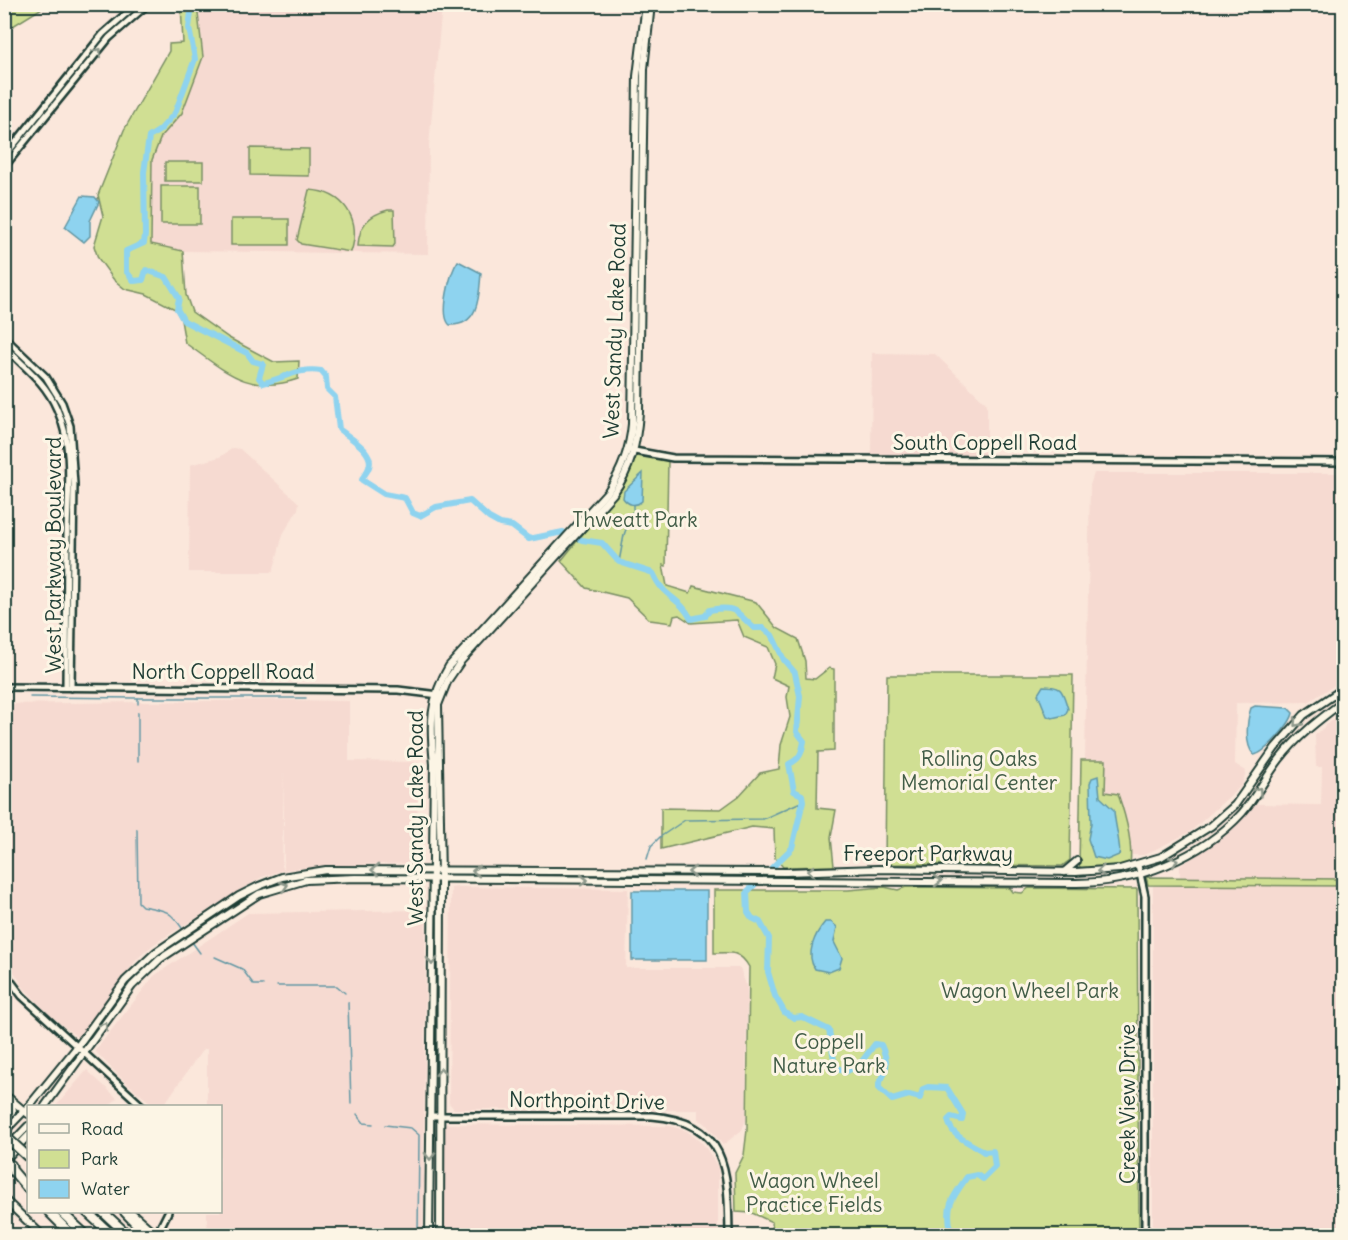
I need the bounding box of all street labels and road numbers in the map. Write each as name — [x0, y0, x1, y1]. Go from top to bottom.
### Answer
street label: West Sandy Lake Road — [597, 223, 632, 439]
street label: South Coppell Road — [893, 429, 1077, 456]
street label: West Parkway Boulevard — [40, 437, 67, 673]
street label: North Coppell Road — [131, 658, 315, 685]
street label: West Sandy Lake Road — [402, 710, 429, 926]
street label: Freeport Parkway — [843, 840, 1013, 867]
street label: Creek View Drive — [1114, 1024, 1141, 1184]
street label: Northpoint Drive — [509, 1086, 665, 1115]

